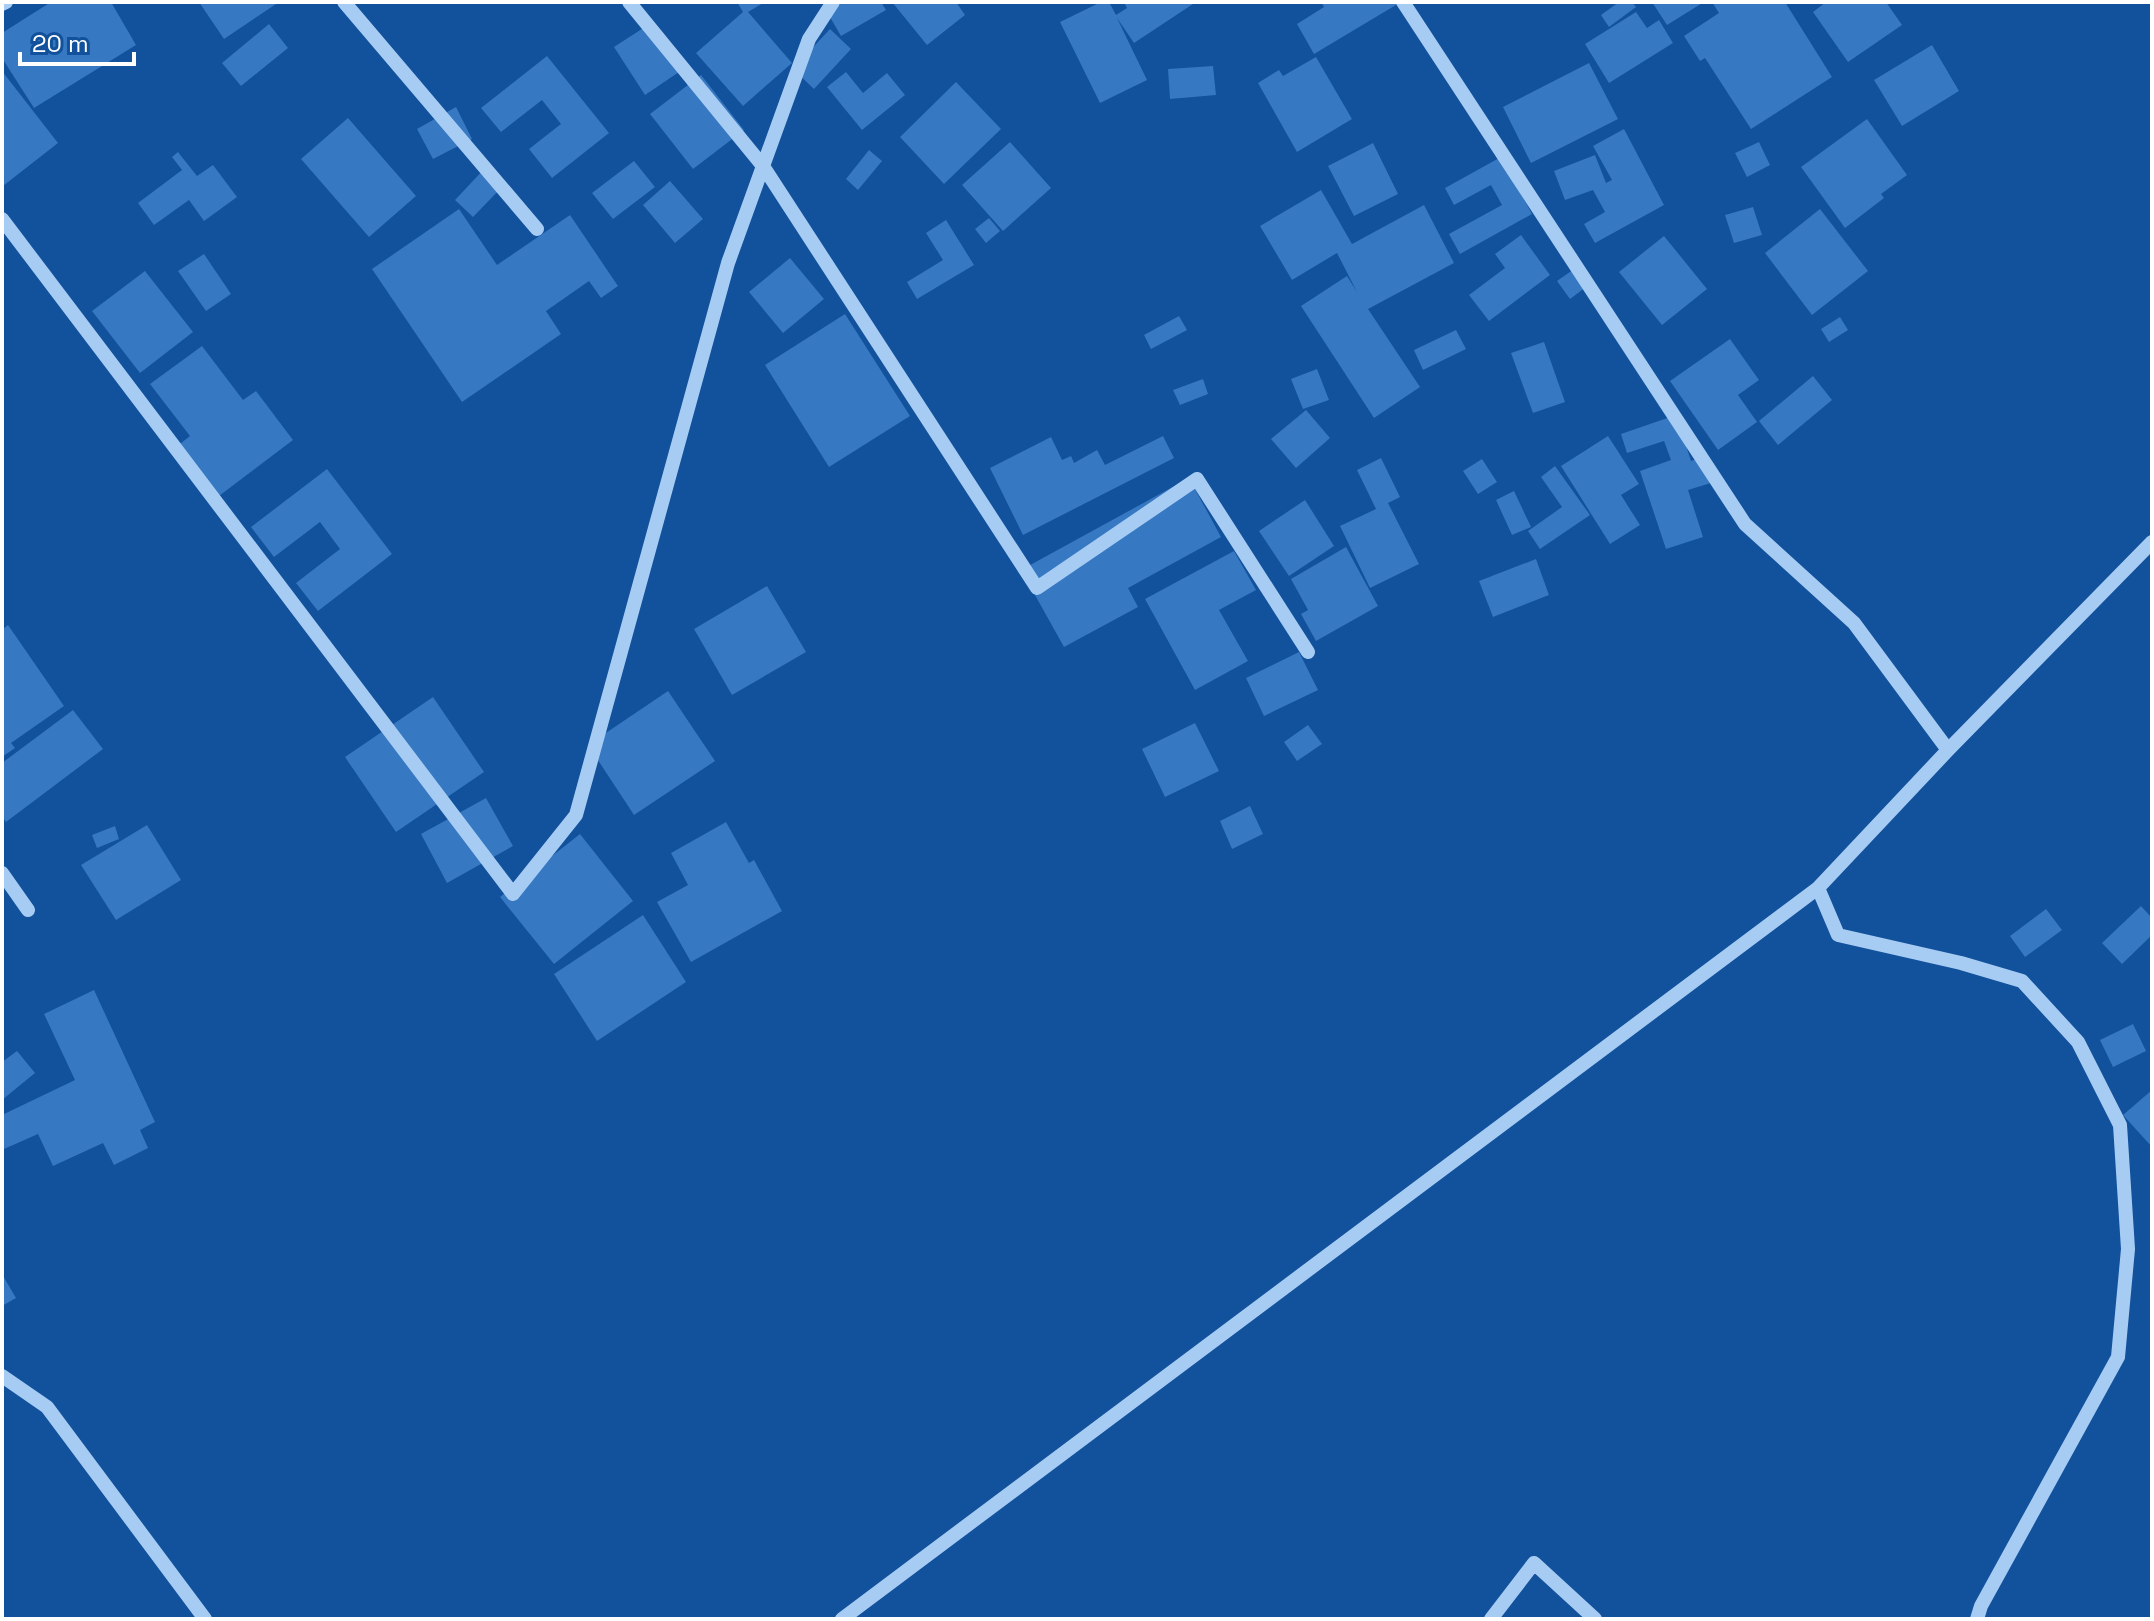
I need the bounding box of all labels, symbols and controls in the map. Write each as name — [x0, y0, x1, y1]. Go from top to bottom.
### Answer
scale bar — [20, 16, 134, 66]
text: 20 m — [32, 28, 89, 59]

